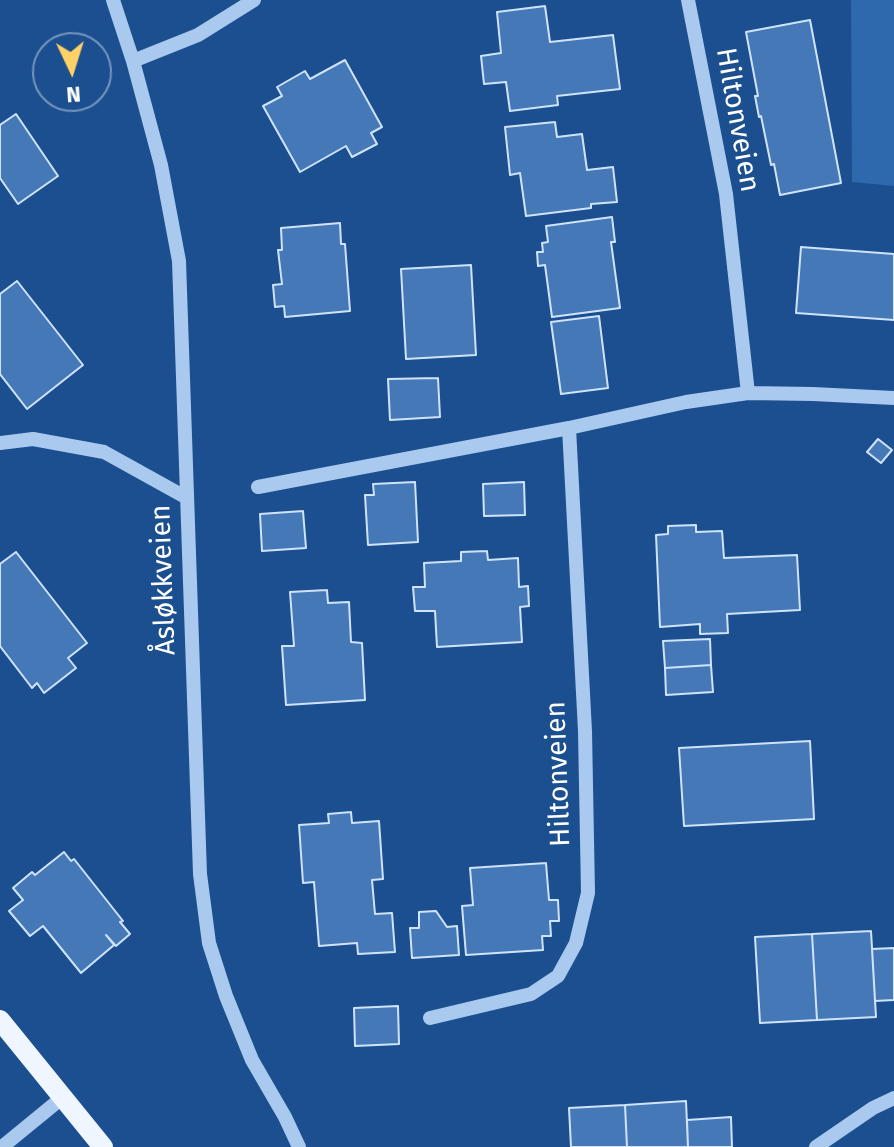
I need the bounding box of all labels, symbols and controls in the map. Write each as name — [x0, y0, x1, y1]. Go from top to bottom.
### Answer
north arrow — [32, 32, 112, 112]
street label: Hiltonveien — [708, 45, 766, 195]
text: N — [65, 80, 82, 108]
street label: Åsløkkveien — [145, 504, 183, 656]
street label: Hiltonveien — [540, 701, 578, 847]

